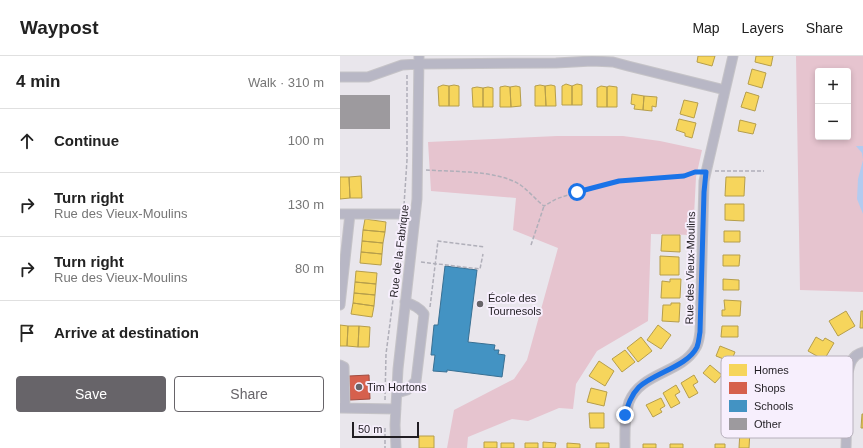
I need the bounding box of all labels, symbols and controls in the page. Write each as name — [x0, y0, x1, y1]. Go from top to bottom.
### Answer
text: Waypost — [20, 17, 98, 38]
text: Map — [692, 20, 720, 36]
text: Layers — [742, 20, 784, 36]
text: Share — [806, 20, 843, 36]
map controls — [815, 68, 851, 140]
button: + — [815, 68, 851, 104]
text: 4 min — [16, 72, 60, 91]
text: Walk · 310 m — [248, 75, 324, 90]
button: − — [815, 104, 851, 140]
icon: ahead — [16, 130, 38, 152]
text: Continue — [54, 132, 119, 149]
text: 100 m — [288, 133, 324, 148]
route start — [568, 183, 586, 201]
text: Turn right — [54, 189, 124, 206]
icon: right — [16, 194, 38, 216]
text: 130 m — [288, 197, 324, 212]
street label: Rue de la Fabrique — [387, 204, 411, 298]
text: Rue des Vieux-Moulins — [54, 206, 187, 221]
street label: Rue des Vieux-Moulins — [683, 211, 697, 325]
text: Turn right — [54, 253, 124, 270]
icon: right — [16, 258, 38, 280]
text: 80 m — [295, 261, 324, 276]
text: Rue des Vieux-Moulins — [54, 270, 187, 285]
place label: École des Tournesols — [488, 292, 542, 317]
marker: École des Tournesols — [475, 299, 485, 309]
icon: arrive — [16, 322, 38, 344]
text: Arrive at destination — [54, 324, 199, 341]
legend — [721, 356, 853, 438]
text: Homes — [754, 364, 789, 376]
button: Save — [16, 376, 166, 412]
button: Share — [174, 376, 324, 412]
place label: Tim Hortons — [367, 381, 427, 393]
marker: Tim Hortons — [354, 382, 364, 392]
text: Shops — [754, 382, 786, 394]
text: Schools — [754, 400, 794, 412]
route end — [616, 406, 634, 424]
text: Other — [754, 418, 782, 430]
scale bar — [352, 420, 419, 439]
text: 50 m — [358, 423, 382, 435]

